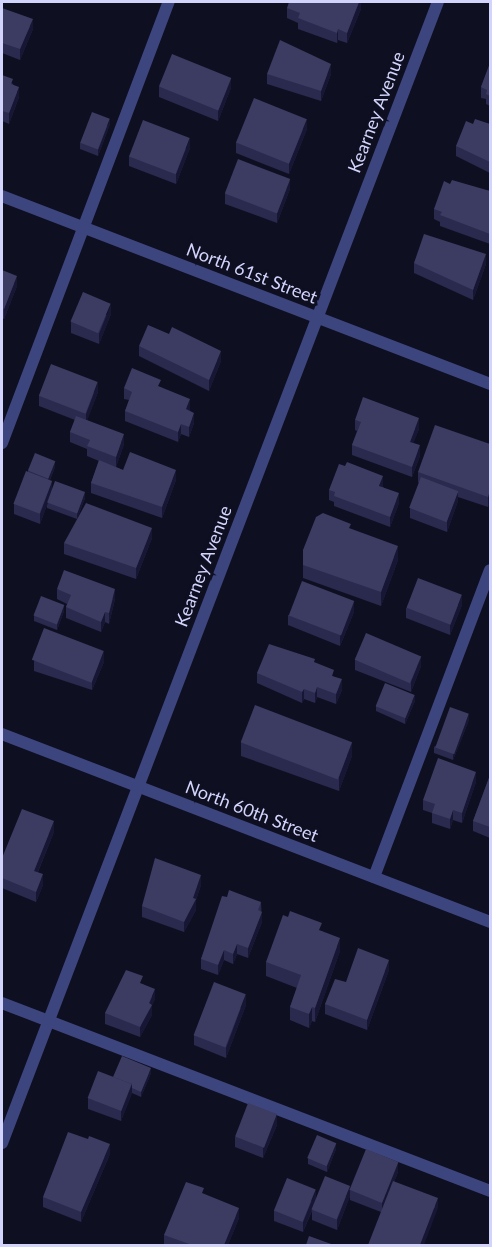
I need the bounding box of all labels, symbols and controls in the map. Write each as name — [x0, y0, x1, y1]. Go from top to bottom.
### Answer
street label: Kearney Avenue — [343, 48, 409, 176]
street label: North 61st Street — [183, 238, 321, 308]
street label: Kearney Avenue — [170, 502, 236, 630]
street label: North 60th Street — [182, 776, 322, 846]

